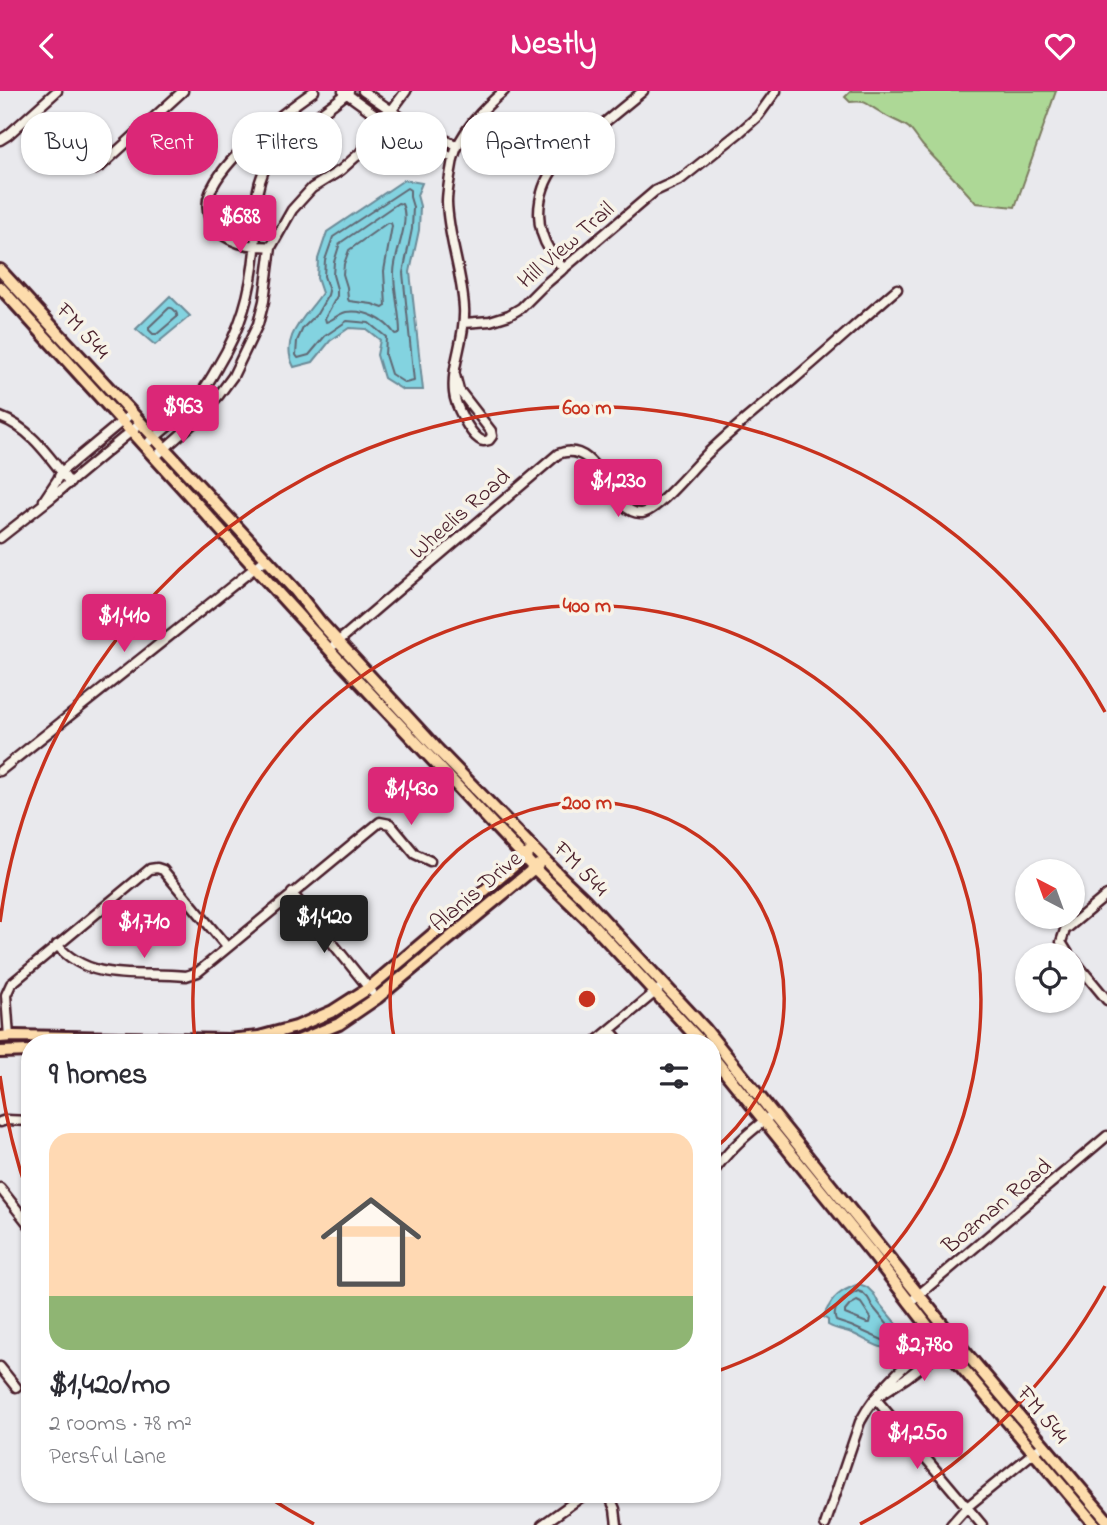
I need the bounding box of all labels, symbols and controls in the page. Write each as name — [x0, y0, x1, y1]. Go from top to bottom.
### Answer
text: Nestly — [510, 22, 597, 69]
icon: back — [28, 27, 66, 65]
icon: heart — [1041, 27, 1079, 65]
chip: Buy — [21, 112, 112, 175]
chip: Rent — [126, 112, 218, 175]
chip: Filters — [232, 112, 342, 175]
chip: New — [356, 112, 447, 175]
chip: Apartment — [461, 112, 615, 175]
street label: Hill View Trail — [511, 194, 622, 297]
pin: $688 — [199, 195, 281, 255]
text: $688 — [219, 201, 261, 234]
street label: FM 544 — [47, 295, 117, 368]
pin: $963 — [142, 385, 224, 445]
text: $963 — [163, 391, 203, 424]
text: 600 m — [563, 394, 611, 424]
pin: $1,230 — [561, 459, 675, 519]
street label: Wheelis Road — [403, 461, 519, 568]
text: $1,230 — [590, 465, 646, 498]
text: 400 m — [563, 592, 611, 622]
pin: $1,410 — [67, 595, 181, 654]
text: $1,410 — [98, 600, 150, 633]
pin: $1,430 — [354, 767, 468, 827]
text: $1,430 — [384, 773, 438, 806]
text: 200 m — [561, 789, 612, 819]
street label: FM 544 — [544, 834, 616, 905]
street label: Alanis Drive — [423, 843, 530, 940]
north arrow — [1015, 859, 1085, 929]
map controls — [1015, 859, 1085, 1013]
pin: $1,420 — [267, 895, 381, 955]
pin: $1,710 — [87, 901, 201, 960]
text: $1,420 — [296, 901, 352, 934]
text: $1,710 — [118, 906, 170, 939]
button: locate — [1015, 943, 1085, 1013]
centre of rings — [575, 987, 599, 1011]
text: 9 homes — [49, 1054, 147, 1098]
icon: filters — [655, 1057, 693, 1095]
street label: Bozman Road — [935, 1151, 1060, 1263]
icon: home — [308, 1179, 434, 1305]
pin: $2,780 — [867, 1323, 981, 1383]
text: $2,780 — [895, 1329, 953, 1362]
text: $1,420/mo — [49, 1364, 170, 1408]
street label: FM 544 — [1007, 1379, 1077, 1452]
text: 2 rooms · 78 m² — [49, 1408, 192, 1441]
pin: $1,250 — [860, 1411, 974, 1471]
text: $1,250 — [887, 1417, 947, 1450]
text: Persful Lane — [49, 1441, 166, 1474]

